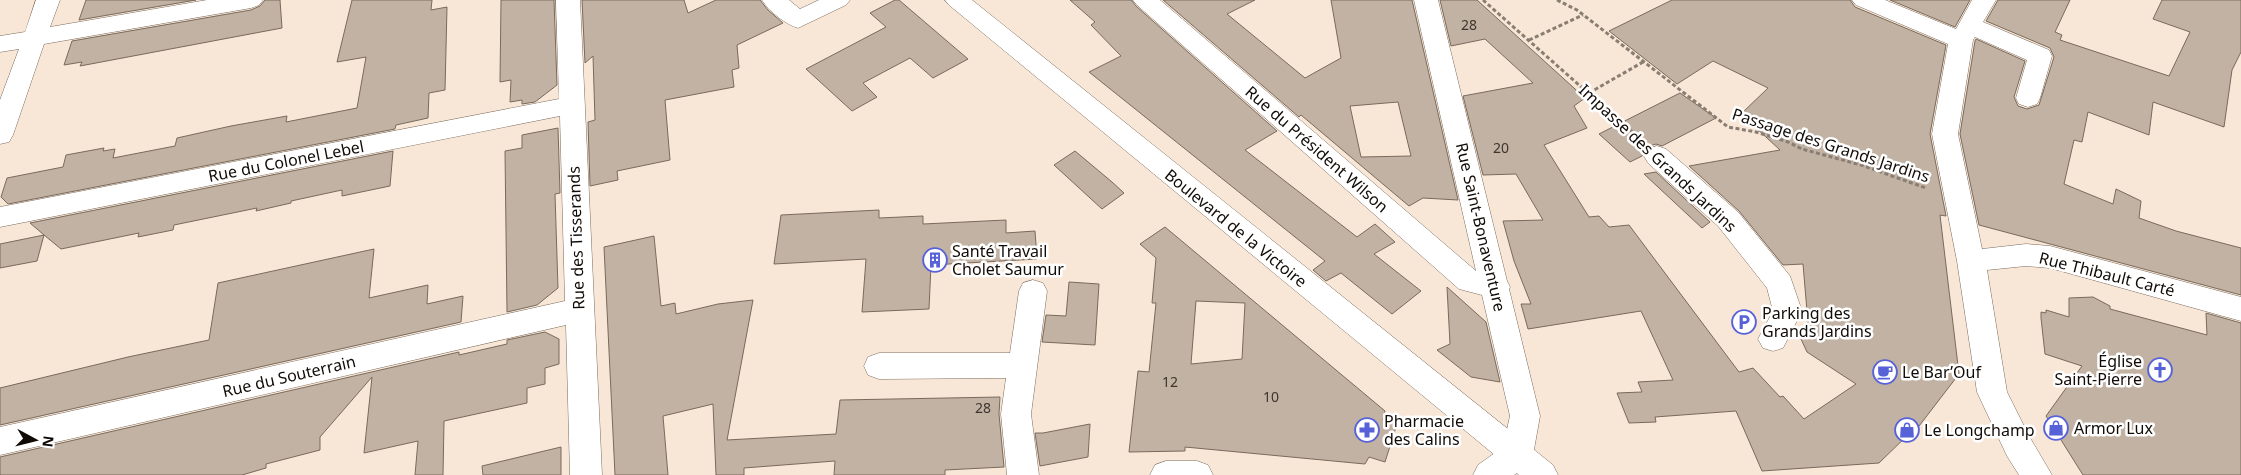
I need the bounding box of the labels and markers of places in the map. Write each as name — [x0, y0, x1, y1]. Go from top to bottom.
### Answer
place label: Santé Travail Cholet Saumur — [952, 240, 1064, 280]
building icon: Santé Travail Cholet Saumur — [922, 247, 948, 273]
place label: Parking des Grands Jardins — [1762, 302, 1872, 342]
parking icon: Parking des Grands Jardins — [1731, 309, 1757, 335]
place label: Église Saint-Pierre — [2055, 350, 2142, 390]
church icon: Église Saint-Pierre — [2147, 357, 2173, 383]
cafe icon: Le Bar’Ouf — [1872, 359, 1898, 385]
place label: Le Bar’Ouf — [1902, 361, 1982, 383]
place label: Pharmacie des Calins — [1384, 410, 1464, 450]
shop icon: Armor Lux — [2043, 415, 2069, 441]
pharmacy icon: Pharmacie des Calins — [1354, 417, 1380, 443]
shop icon: Le Longchamp — [1894, 417, 1920, 443]
place label: Armor Lux — [2074, 417, 2154, 439]
place label: Le Longchamp — [1924, 419, 2035, 441]

